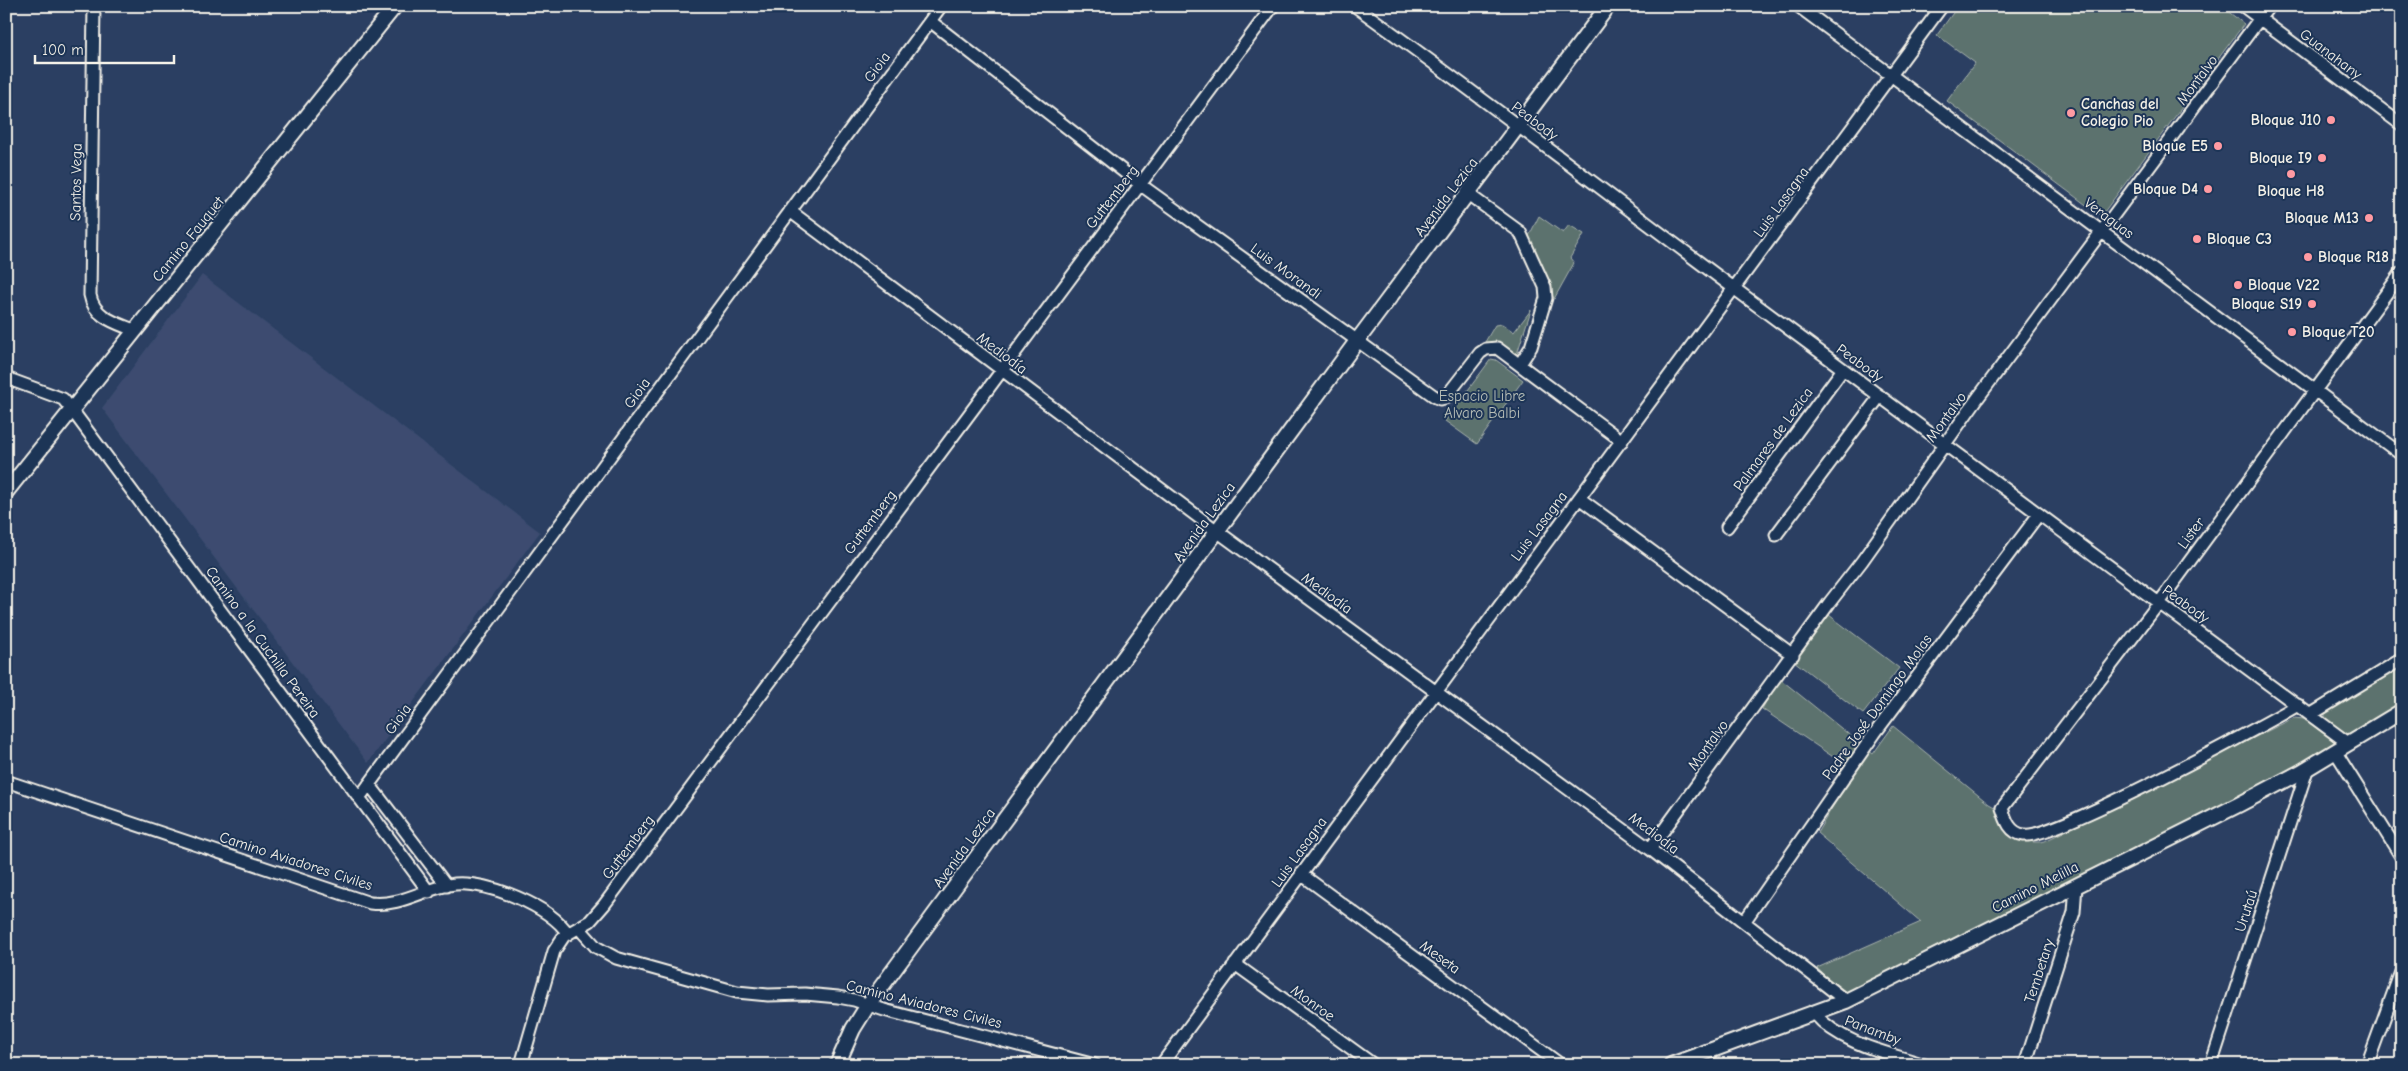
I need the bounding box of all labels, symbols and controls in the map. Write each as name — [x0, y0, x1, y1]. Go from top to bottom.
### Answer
street label: Guanahany — [2296, 25, 2366, 83]
scale bar — [35, 32, 174, 64]
text: 100 m — [42, 41, 84, 59]
street label: Gioia — [860, 48, 894, 86]
street label: Montalvo — [2172, 52, 2222, 108]
place label: Canchas del Colegio Pio — [2081, 95, 2159, 130]
street label: Peabody — [1508, 98, 1562, 145]
marker: Canchas del Colegio Pio — [2065, 107, 2077, 119]
place label: Bloque J10 — [2251, 111, 2321, 129]
marker: Bloque J10 — [2325, 114, 2337, 126]
place label: Bloque E5 — [2143, 137, 2208, 155]
marker: Bloque E5 — [2212, 140, 2224, 152]
street label: Santos Vega — [66, 143, 86, 221]
place label: Bloque I9 — [2249, 149, 2312, 167]
marker: Bloque I9 — [2316, 152, 2328, 164]
street label: Avenida Lezica — [1410, 154, 1482, 240]
street label: Guttemberg — [1082, 162, 1142, 232]
street label: Luis Lasagna — [1749, 163, 1813, 241]
marker: Bloque H8 — [2285, 168, 2297, 180]
place label: Bloque D4 — [2133, 180, 2198, 198]
place label: Bloque H8 — [2258, 182, 2325, 200]
marker: Bloque D4 — [2202, 183, 2214, 195]
street label: Camino Fauquet — [148, 192, 228, 285]
street label: Veraguas — [2081, 193, 2137, 243]
place label: Bloque M13 — [2285, 209, 2359, 227]
marker: Bloque M13 — [2363, 212, 2375, 224]
place label: Bloque C3 — [2207, 230, 2272, 248]
marker: Bloque C3 — [2191, 233, 2203, 245]
street label: Luis Morandi — [1247, 239, 1325, 303]
place label: Bloque R18 — [2318, 248, 2389, 266]
marker: Bloque R18 — [2302, 251, 2314, 263]
place label: Bloque V22 — [2248, 276, 2320, 294]
marker: Bloque V22 — [2232, 279, 2244, 291]
place label: Bloque S19 — [2231, 295, 2302, 313]
marker: Bloque S19 — [2306, 298, 2318, 310]
place label: Bloque T20 — [2302, 323, 2375, 341]
marker: Bloque T20 — [2286, 326, 2298, 338]
street label: Mediodía — [973, 328, 1031, 378]
street label: Peabody — [1833, 340, 1887, 386]
street label: Gioia — [620, 374, 654, 412]
street label: Palmares de Lezica — [1729, 384, 1817, 494]
park label: Espacio Libre Alvaro Balbi — [1439, 387, 1526, 422]
street label: Montalvo — [1922, 388, 1970, 446]
street label: Avenida Lezica — [1169, 479, 1239, 565]
street label: Guttemberg — [840, 486, 900, 558]
street label: Luis Lasagna — [1507, 488, 1571, 564]
street label: Lister — [2174, 514, 2208, 552]
street label: Camino a la Cuchilla Pereira — [202, 563, 324, 721]
street label: Mediodía — [1298, 569, 1356, 617]
street label: Peabody — [2159, 581, 2213, 627]
street label: Padre José Domingo Molas — [1818, 631, 1936, 783]
street label: Gioia — [381, 700, 415, 738]
street label: Montalvo — [1684, 716, 1732, 774]
street label: Avenida Lezica — [929, 805, 999, 891]
street label: Mediodía — [1625, 808, 1683, 858]
street label: Guttemberg — [598, 811, 658, 883]
street label: Luis Lasagna — [1267, 813, 1331, 891]
street label: Camino Aviadores Civiles — [217, 828, 375, 894]
street label: Camino Melilla — [1989, 857, 2081, 917]
street label: Urutaú — [2231, 888, 2261, 934]
street label: Meseta — [1416, 936, 1464, 978]
street label: Tembetary — [2020, 936, 2058, 1005]
street label: Camino Aviadores Civiles — [844, 976, 1004, 1032]
street label: Monroe — [1288, 981, 1339, 1025]
street label: Panamby — [1842, 1011, 1904, 1049]

